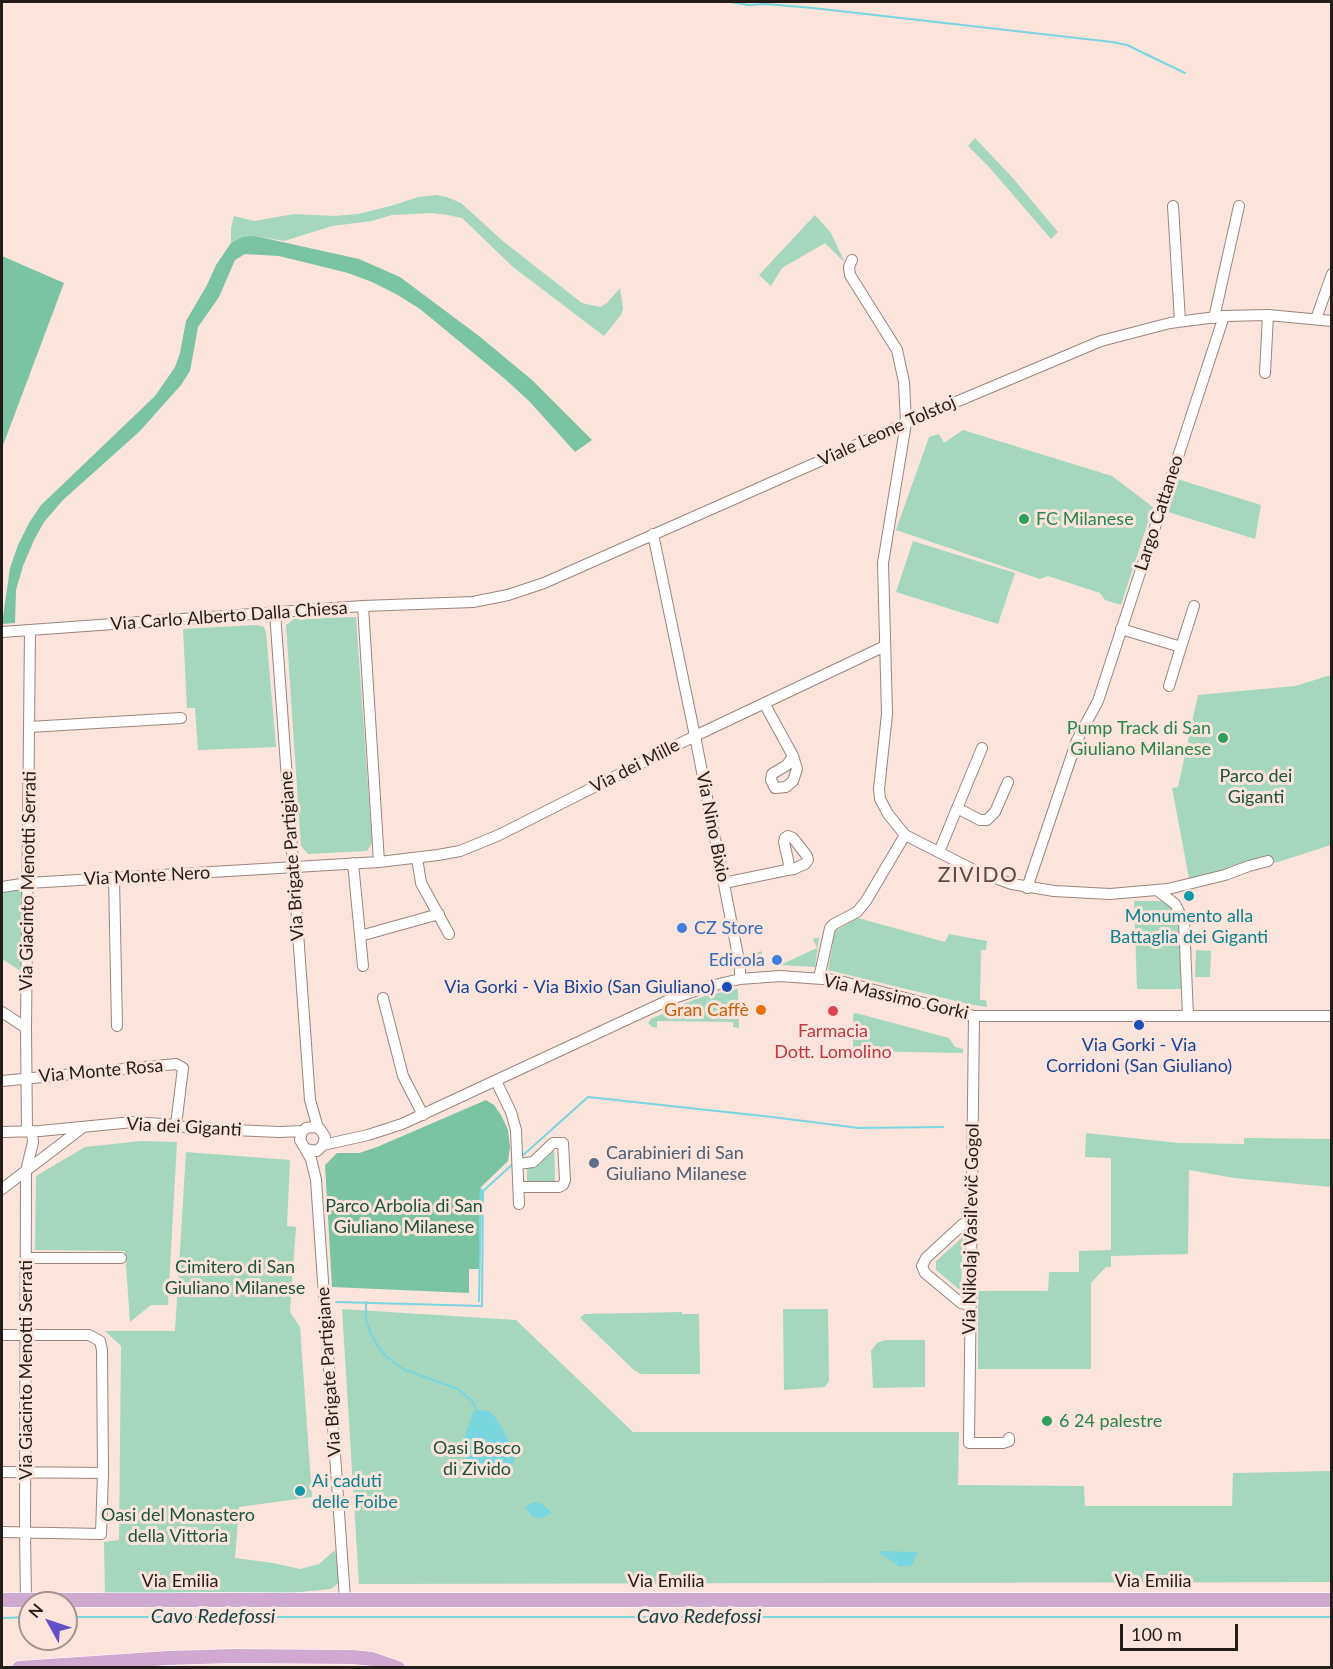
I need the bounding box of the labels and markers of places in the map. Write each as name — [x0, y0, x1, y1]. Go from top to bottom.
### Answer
place label: FC Milanese — [1036, 508, 1134, 530]
marker: FC Milanese — [1017, 512, 1031, 526]
place label: Pump Track di San Giuliano Milanese — [1067, 717, 1211, 760]
marker: Pump Track di San Giuliano Milanese — [1216, 731, 1230, 745]
marker: Monumento alla Battaglia dei Giganti — [1182, 889, 1196, 903]
place label: Monumento alla Battaglia dei Giganti — [1110, 905, 1268, 948]
place label: CZ Store — [694, 917, 763, 939]
marker: CZ Store — [675, 921, 689, 935]
place label: Edicola — [709, 949, 765, 971]
marker: Edicola — [770, 953, 784, 967]
place label: Via Gorki - Via Bixio (San Giuliano) — [444, 976, 715, 998]
marker: Via Gorki - Via Bixio (San Giuliano) — [720, 980, 734, 994]
place label: Gran Caffè — [664, 999, 749, 1021]
marker: Gran Caffè — [754, 1003, 768, 1017]
marker: Farmacia Dott. Lomolino — [826, 1004, 840, 1018]
marker: Via Gorki - Via Corridoni (San Giuliano) — [1132, 1018, 1146, 1032]
place label: Farmacia Dott. Lomolino — [774, 1020, 892, 1062]
place label: Via Gorki - Via Corridoni (San Giuliano) — [1046, 1034, 1232, 1076]
place label: Carabinieri di San Giuliano Milanese — [606, 1142, 747, 1184]
marker: Carabinieri di San Giuliano Milanese — [587, 1156, 601, 1170]
place label: 6 24 palestre — [1059, 1410, 1162, 1432]
marker: 6 24 palestre — [1040, 1414, 1054, 1428]
place label: Ai caduti delle Foibe — [312, 1470, 398, 1512]
marker: Ai caduti delle Foibe — [293, 1484, 307, 1498]

